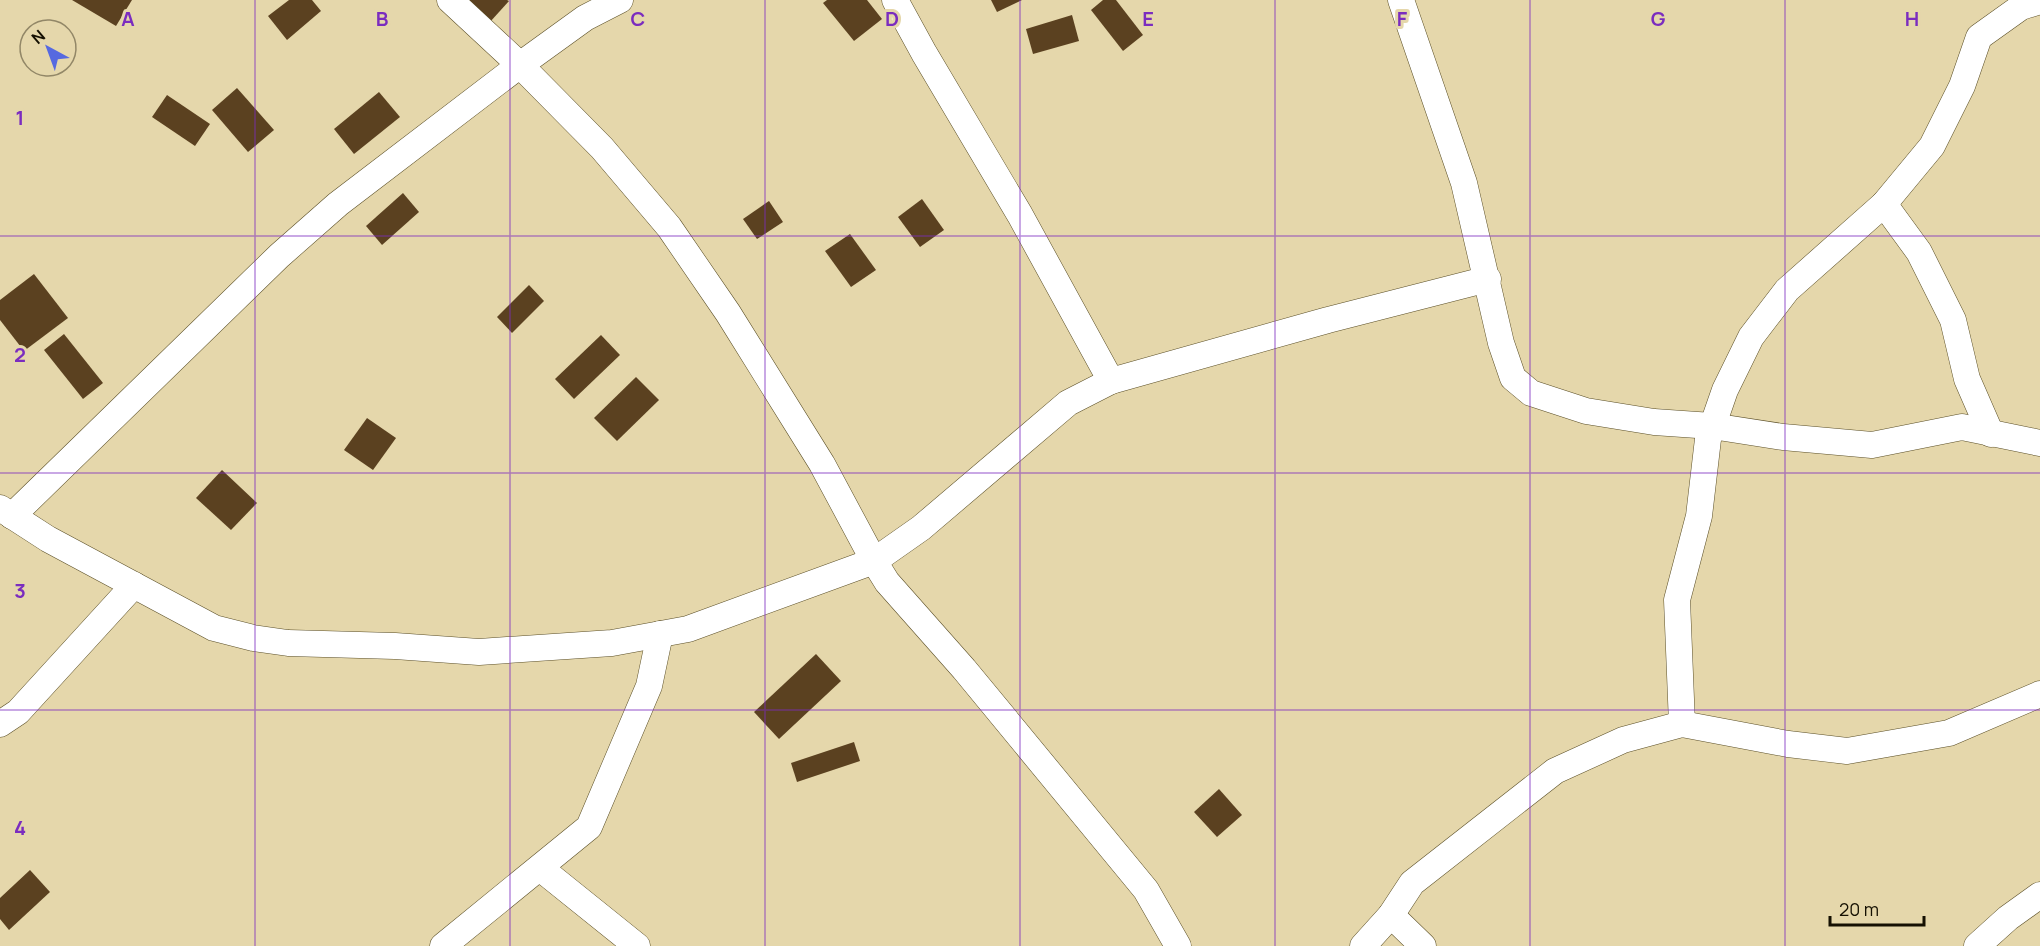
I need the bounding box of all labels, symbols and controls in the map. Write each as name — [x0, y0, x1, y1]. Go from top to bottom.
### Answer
text: A — [121, 5, 135, 32]
text: B — [376, 5, 389, 32]
text: C — [631, 5, 645, 32]
text: D — [885, 5, 899, 32]
text: E — [1142, 5, 1154, 32]
text: F — [1397, 5, 1408, 32]
text: G — [1651, 5, 1666, 32]
text: H — [1905, 5, 1919, 32]
north arrow — [18, 18, 78, 78]
text: N — [27, 25, 50, 49]
text: 1 — [16, 104, 24, 131]
text: 2 — [14, 341, 26, 368]
text: 3 — [14, 577, 26, 604]
text: 4 — [14, 814, 26, 841]
scale bar — [1830, 889, 1924, 927]
text: 20 m — [1839, 897, 1879, 921]

